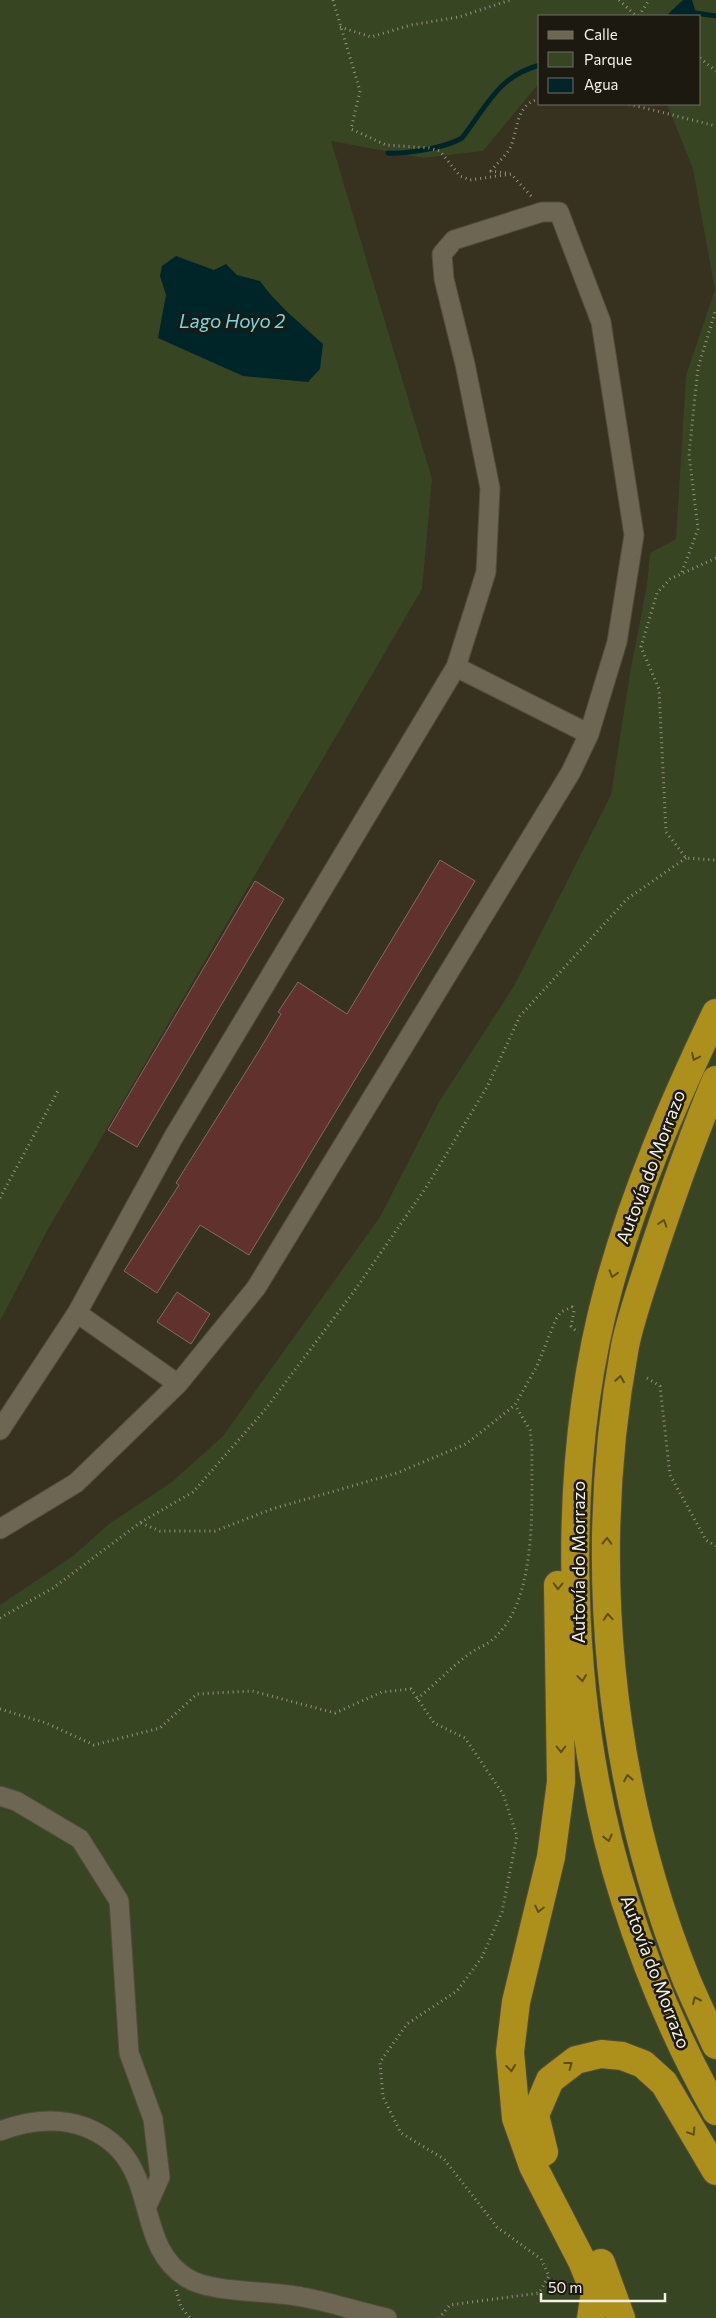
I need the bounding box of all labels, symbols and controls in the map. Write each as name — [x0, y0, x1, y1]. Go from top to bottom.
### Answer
legend — [538, 15, 701, 105]
text: Calle — [584, 25, 618, 43]
text: Parque — [584, 50, 632, 68]
text: Agua — [584, 75, 618, 93]
water label: Lago Hoyo 2 — [179, 309, 285, 332]
one-way arrow — [691, 1051, 701, 1060]
street label: Autovía do Morrazo — [611, 1087, 689, 1246]
one-way arrow — [657, 1219, 667, 1227]
one-way arrow — [608, 1269, 618, 1277]
one-way arrow — [615, 1375, 625, 1383]
street label: Autovía do Morrazo — [567, 1481, 589, 1643]
one-way arrow — [602, 1537, 612, 1544]
one-way arrow — [553, 1582, 563, 1590]
one-way arrow — [603, 1613, 614, 1621]
one-way arrow — [576, 1674, 587, 1682]
one-way arrow — [556, 1745, 566, 1753]
one-way arrow — [624, 1774, 634, 1783]
one-way arrow — [603, 1833, 613, 1841]
street label: Autovía do Morrazo — [617, 1892, 695, 2051]
one-way arrow — [534, 1905, 545, 1914]
one-way arrow — [692, 1996, 702, 2005]
one-way arrow — [563, 2063, 572, 2071]
one-way arrow — [505, 2065, 516, 2073]
one-way arrow — [685, 2126, 695, 2135]
scale bar — [541, 2270, 665, 2302]
text: 50 m — [548, 2278, 582, 2296]

